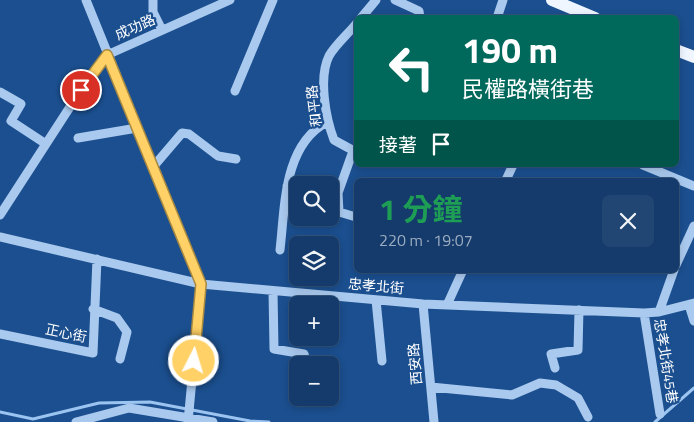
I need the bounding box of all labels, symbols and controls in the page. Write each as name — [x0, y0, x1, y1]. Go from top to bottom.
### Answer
street label: 成功路 — [111, 8, 158, 45]
text: 190 m — [462, 23, 558, 77]
icon: left — [379, 35, 444, 100]
pin — [60, 69, 102, 111]
text: 民權路橫街巷 — [462, 72, 594, 106]
icon: arrive — [67, 76, 95, 104]
street label: 和平路 — [301, 84, 326, 128]
text: 接著 — [379, 130, 417, 159]
icon: arrive — [427, 130, 455, 158]
map controls — [289, 176, 339, 406]
button: search — [289, 176, 339, 226]
text: 1 分鐘 — [379, 186, 462, 232]
button: close — [602, 195, 654, 247]
text: 220 m · 19:07 — [379, 228, 473, 252]
button: layers — [289, 236, 339, 286]
street label: 忠孝北街 — [347, 273, 405, 298]
button: + — [289, 296, 339, 346]
street label: 忠孝北街45巷 — [649, 317, 684, 405]
street label: 正心街 — [43, 318, 89, 347]
position arrow — [167, 334, 219, 386]
street label: 西安路 — [402, 342, 427, 386]
button: − — [289, 356, 339, 406]

